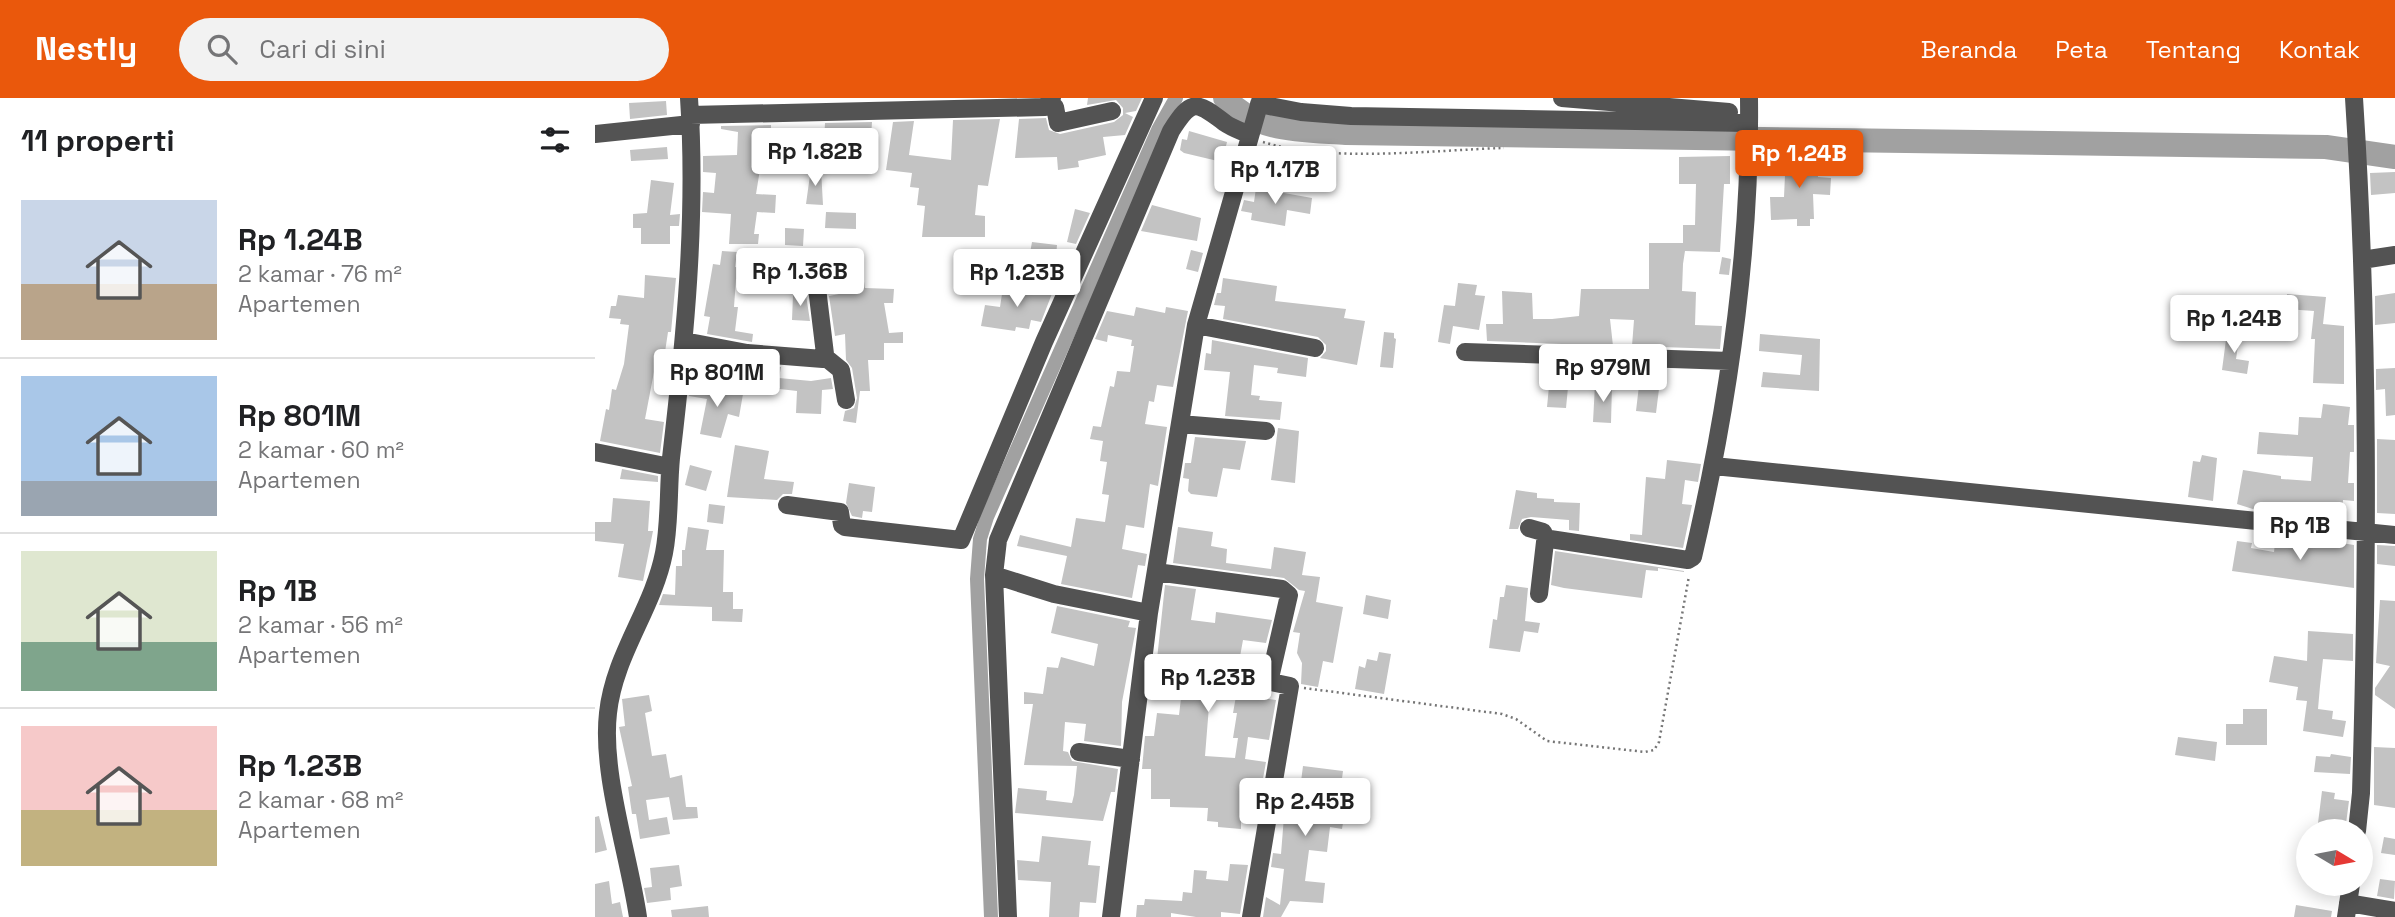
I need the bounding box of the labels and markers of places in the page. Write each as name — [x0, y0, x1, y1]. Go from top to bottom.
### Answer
pin: Rp 1.82B — [743, 129, 887, 188]
pin: Rp 1.24B — [1727, 130, 1871, 190]
pin: Rp 1.17B — [1203, 146, 1347, 206]
pin: Rp 1.36B — [728, 248, 872, 308]
pin: Rp 1.23B — [945, 250, 1089, 309]
pin: Rp 1.24B — [2162, 296, 2306, 355]
pin: Rp 979M — [1538, 344, 1668, 404]
pin: Rp 801M — [652, 350, 782, 409]
pin: Rp 1B — [2251, 503, 2349, 562]
pin: Rp 1.23B — [1136, 654, 1280, 714]
pin: Rp 2.45B — [1233, 778, 1377, 838]

